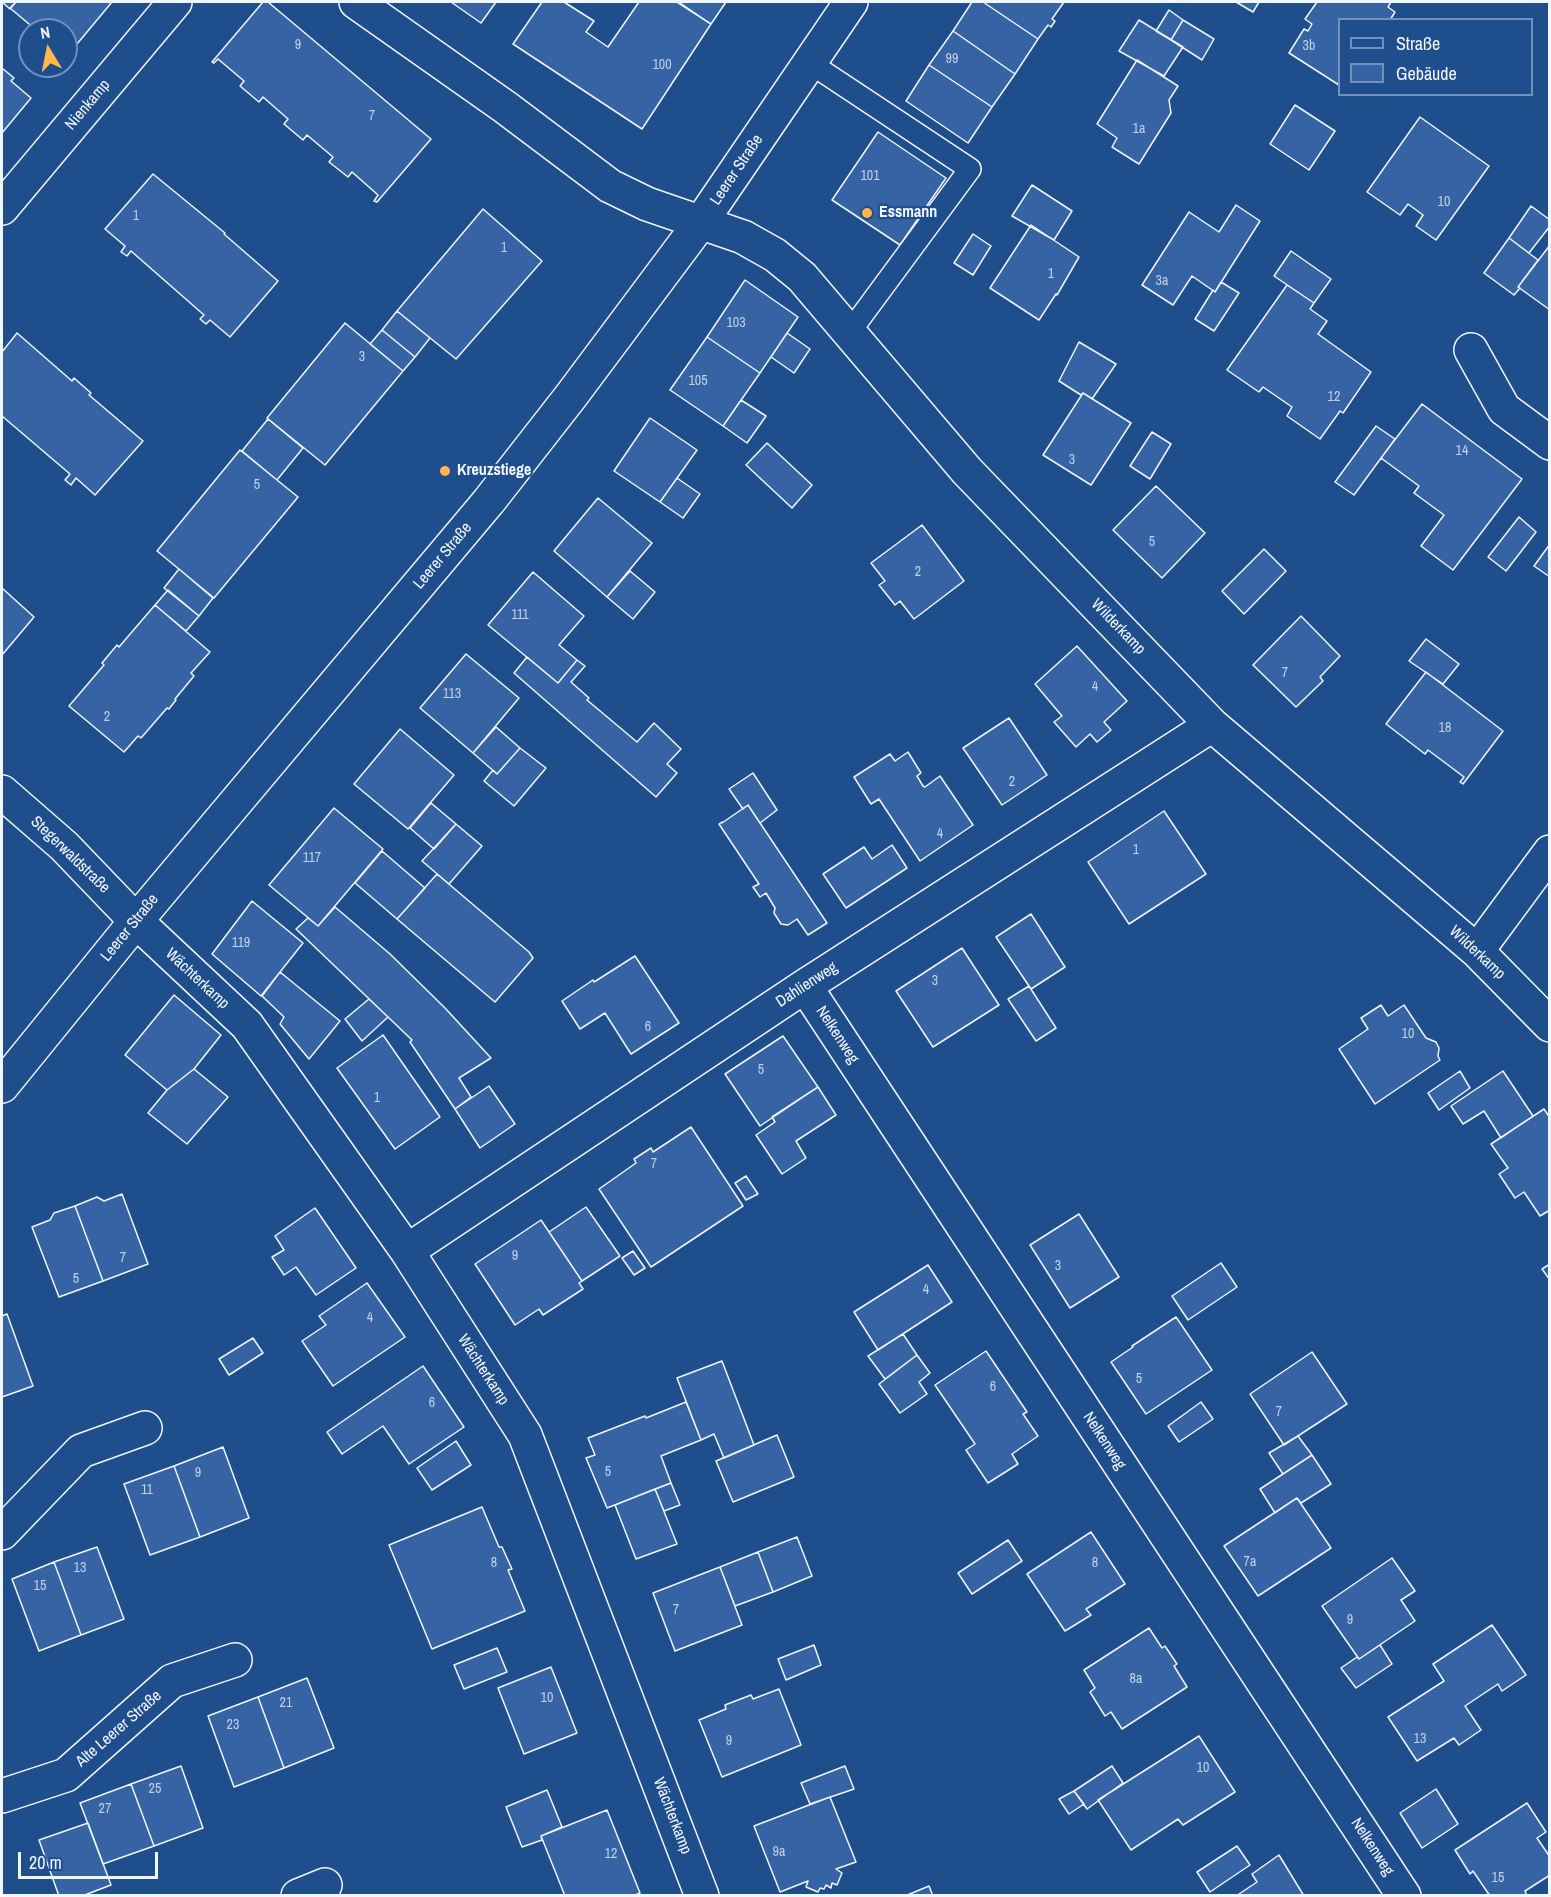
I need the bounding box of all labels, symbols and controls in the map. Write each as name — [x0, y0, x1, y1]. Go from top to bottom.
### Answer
north arrow — [18, 18, 78, 78]
legend — [1338, 18, 1533, 96]
text: N — [39, 21, 52, 44]
text: Straße — [1396, 31, 1440, 56]
house number: 9 — [295, 37, 301, 53]
house number: 3b — [1303, 38, 1315, 54]
house number: 99 — [946, 51, 958, 67]
house number: 100 — [652, 57, 672, 73]
text: Gebäude — [1396, 61, 1457, 86]
street label: Nienkamp — [61, 76, 115, 134]
house number: 7 — [369, 108, 375, 124]
house number: 1a — [1133, 121, 1145, 137]
street label: Leerer Straße — [706, 131, 768, 209]
house number: 101 — [860, 168, 880, 184]
house number: 10 — [1438, 194, 1450, 210]
place label: Essmann — [879, 203, 937, 223]
marker: Essmann — [860, 206, 874, 220]
house number: 1 — [133, 208, 139, 224]
house number: 1 — [501, 240, 507, 256]
house number: 1 — [1048, 266, 1054, 282]
house number: 3a — [1156, 273, 1168, 289]
house number: 103 — [726, 315, 746, 331]
house number: 3 — [359, 349, 365, 365]
house number: 105 — [688, 373, 708, 389]
house number: 12 — [1328, 389, 1340, 405]
house number: 14 — [1456, 443, 1468, 459]
house number: 3 — [1069, 452, 1075, 468]
place label: Kreuzstiege — [457, 461, 531, 481]
marker: Kreuzstiege — [438, 464, 452, 478]
house number: 5 — [254, 477, 260, 493]
street label: Leerer Straße — [410, 519, 476, 593]
house number: 5 — [1149, 534, 1155, 550]
house number: 2 — [915, 564, 921, 580]
street label: Wilderkamp — [1087, 595, 1149, 659]
house number: 111 — [511, 607, 529, 623]
house number: 7 — [1282, 665, 1288, 681]
house number: 4 — [1092, 679, 1098, 695]
house number: 113 — [443, 686, 461, 702]
house number: 2 — [104, 709, 110, 725]
house number: 18 — [1439, 720, 1451, 736]
house number: 2 — [1009, 774, 1015, 790]
street label: Stegerwaldstraße — [26, 812, 114, 898]
house number: 4 — [937, 826, 943, 842]
house number: 1 — [1133, 842, 1139, 858]
house number: 117 — [303, 850, 321, 866]
street label: Leerer Straße — [97, 891, 163, 965]
street label: Wilderkamp — [1445, 922, 1509, 984]
house number: 119 — [232, 935, 250, 951]
street label: Wächterkamp — [161, 945, 233, 1013]
street label: Dahlienweg — [773, 958, 841, 1012]
house number: 3 — [932, 973, 938, 989]
street label: Nelkenweg — [811, 1003, 863, 1067]
house number: 6 — [645, 1019, 651, 1035]
house number: 10 — [1402, 1026, 1414, 1042]
house number: 5 — [758, 1062, 764, 1078]
house number: 1 — [374, 1090, 380, 1106]
house number: 7 — [651, 1156, 657, 1172]
house number: 9 — [512, 1248, 518, 1264]
house number: 7 — [120, 1250, 126, 1266]
house number: 3 — [1055, 1258, 1061, 1274]
house number: 5 — [73, 1271, 79, 1287]
house number: 4 — [923, 1282, 929, 1298]
house number: 4 — [367, 1310, 373, 1326]
street label: Wächterkamp — [453, 1331, 513, 1409]
house number: 5 — [1136, 1371, 1142, 1387]
house number: 6 — [990, 1379, 996, 1395]
house number: 6 — [429, 1395, 435, 1411]
house number: 7 — [1276, 1404, 1282, 1420]
street label: Nelkenweg — [1078, 1409, 1130, 1473]
house number: 5 — [605, 1464, 611, 1480]
house number: 9 — [195, 1465, 201, 1481]
house number: 11 — [141, 1482, 153, 1498]
house number: 7a — [1244, 1554, 1256, 1570]
house number: 8 — [491, 1555, 497, 1571]
house number: 8 — [1092, 1555, 1098, 1571]
house number: 13 — [74, 1560, 86, 1576]
house number: 15 — [34, 1578, 46, 1594]
house number: 7 — [673, 1602, 679, 1618]
house number: 9 — [1347, 1612, 1353, 1628]
house number: 8a — [1130, 1671, 1142, 1687]
street label: Alte Leerer Straße — [72, 1687, 166, 1771]
house number: 10 — [541, 1690, 553, 1706]
house number: 21 — [280, 1695, 292, 1711]
house number: 23 — [227, 1717, 239, 1733]
house number: 13 — [1414, 1731, 1426, 1747]
house number: 9 — [726, 1733, 732, 1749]
house number: 10 — [1197, 1760, 1209, 1776]
street label: Wächterkamp — [649, 1775, 695, 1857]
house number: 25 — [149, 1781, 161, 1797]
house number: 27 — [99, 1801, 111, 1817]
street label: Nelkenweg — [1346, 1815, 1398, 1879]
scale bar — [21, 1840, 160, 1878]
house number: 9a — [773, 1844, 785, 1860]
house number: 12 — [605, 1846, 617, 1862]
text: 20 m — [29, 1850, 62, 1875]
house number: 15 — [1492, 1870, 1504, 1886]

